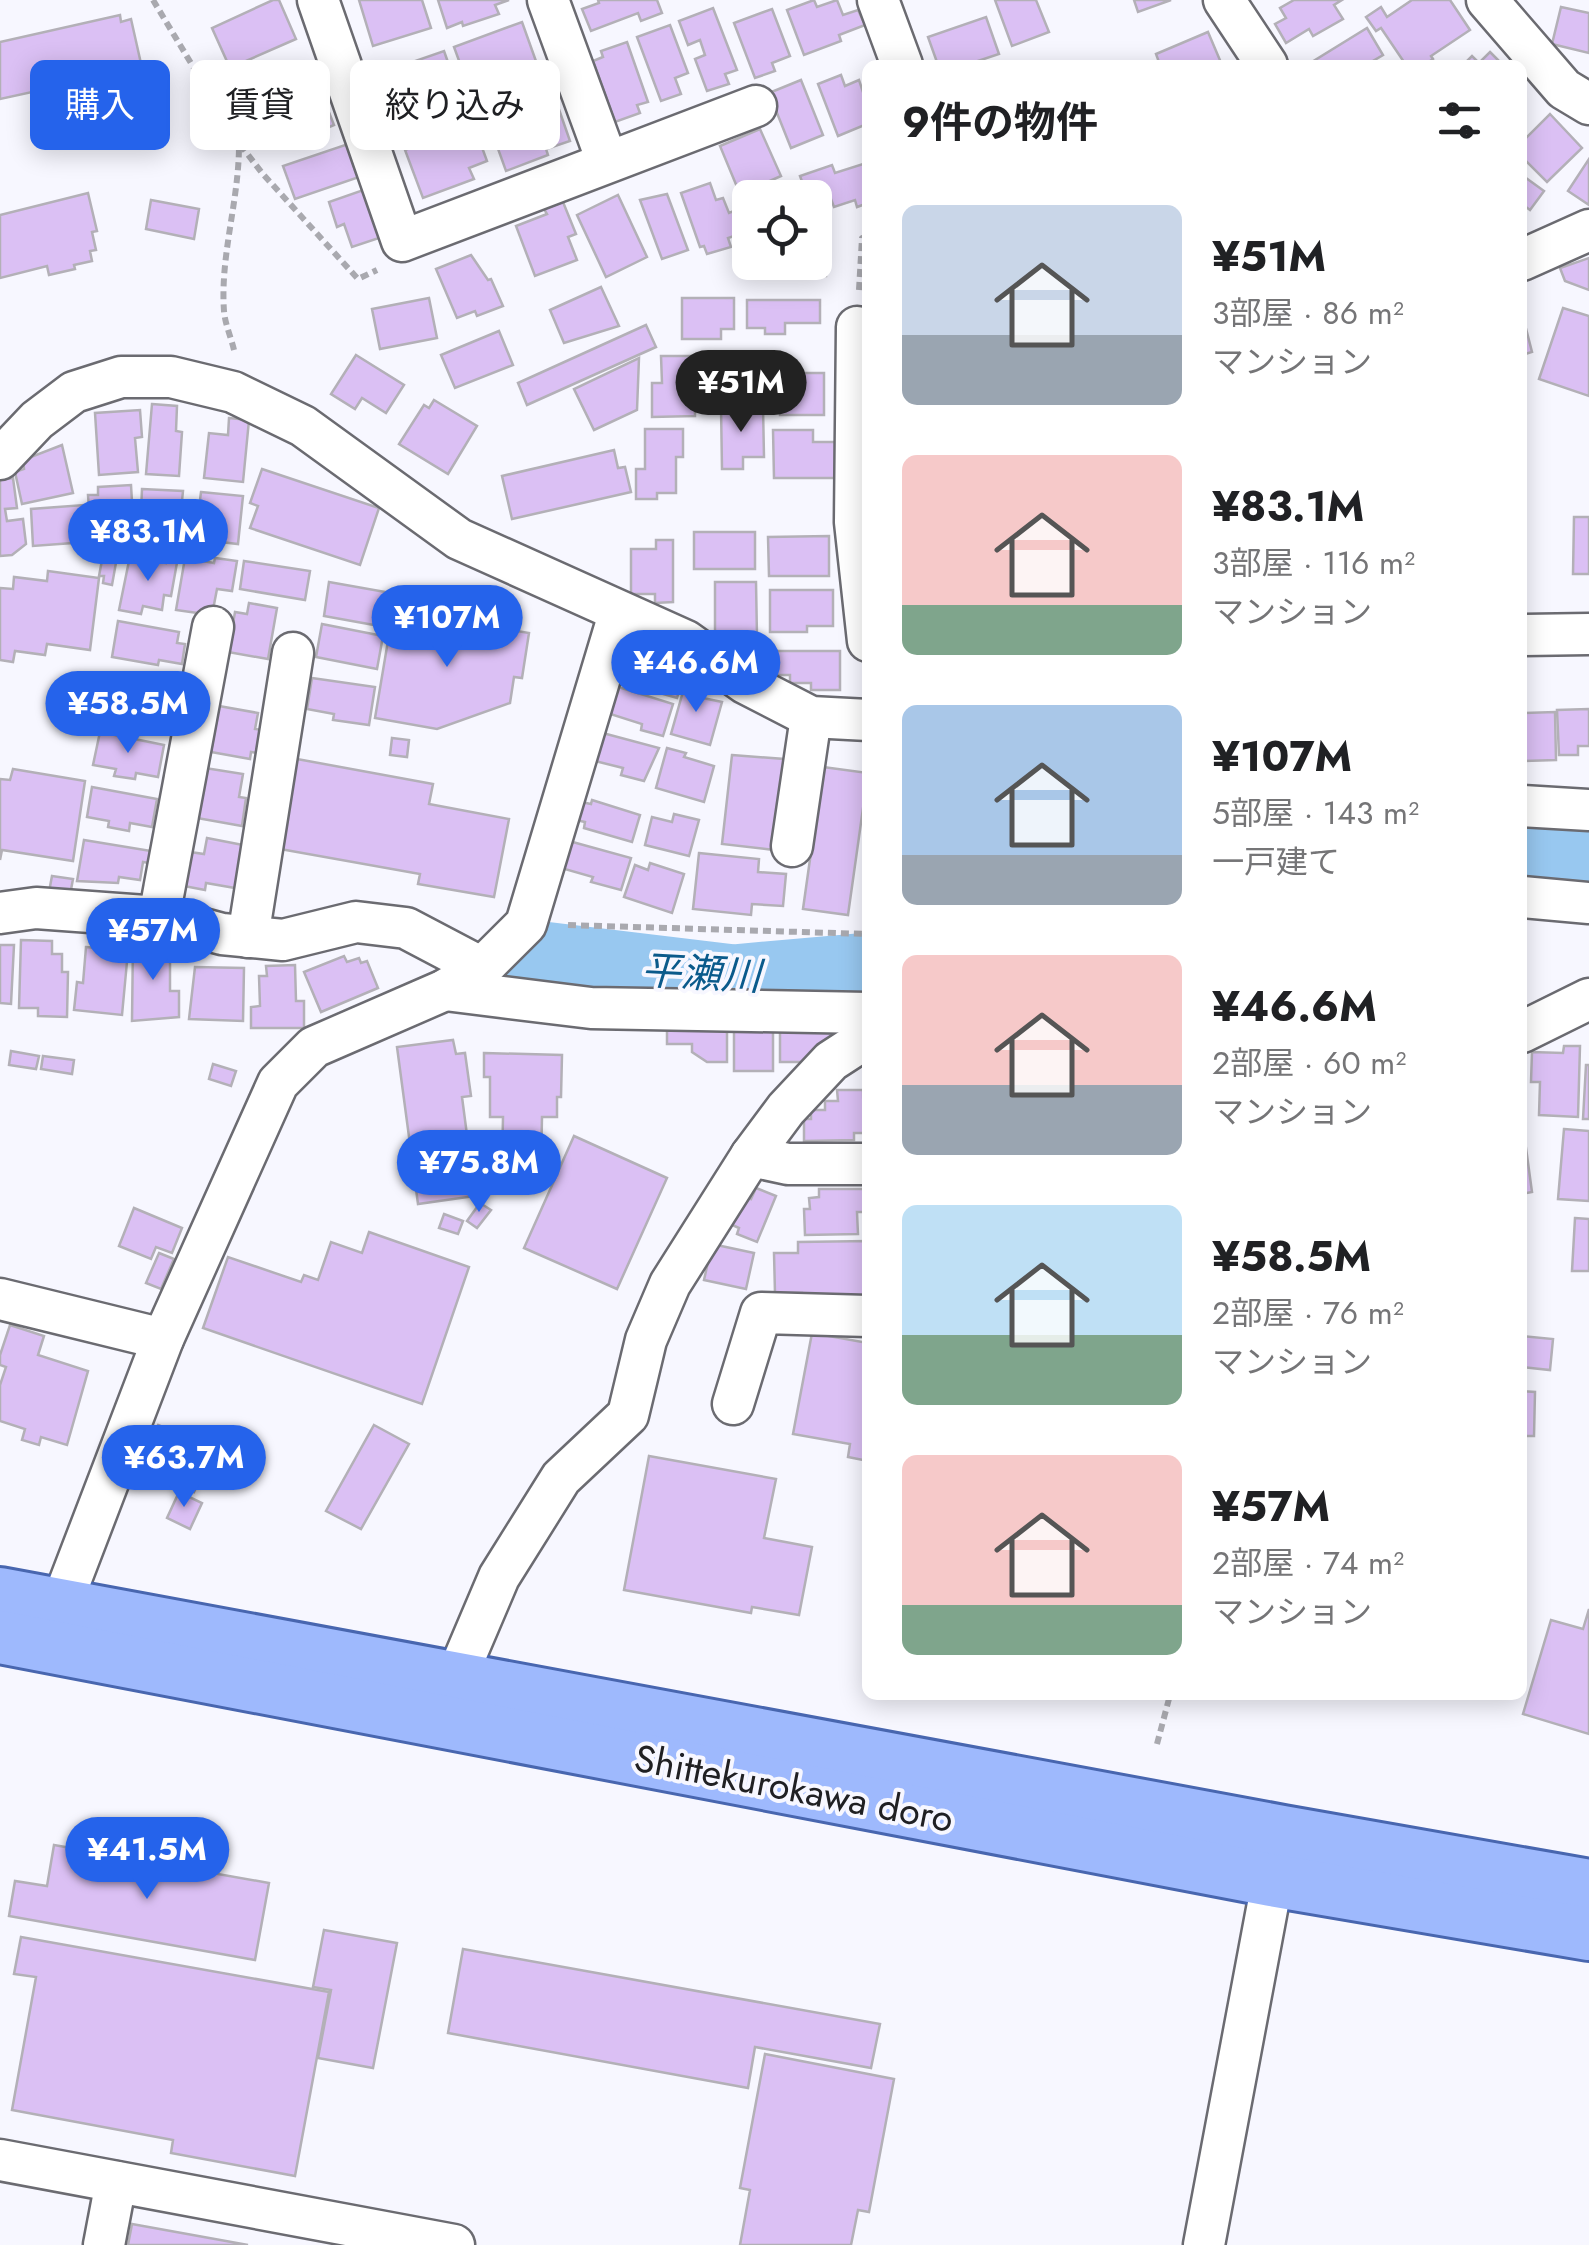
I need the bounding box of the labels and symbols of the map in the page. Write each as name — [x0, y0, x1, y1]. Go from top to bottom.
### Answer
pin: ¥51M — [682, 350, 800, 435]
pin: ¥83.1M — [67, 499, 229, 584]
pin: ¥107M — [377, 585, 517, 670]
pin: ¥46.6M — [615, 630, 777, 715]
pin: ¥58.5M — [47, 671, 209, 756]
pin: ¥57M — [94, 898, 212, 983]
water label: 平瀬川 — [640, 941, 766, 1005]
pin: ¥75.8M — [398, 1130, 560, 1215]
pin: ¥63.7M — [103, 1425, 265, 1510]
street label: Shittekurokawa doro — [630, 1730, 958, 1846]
pin: ¥41.5M — [66, 1817, 228, 1902]

